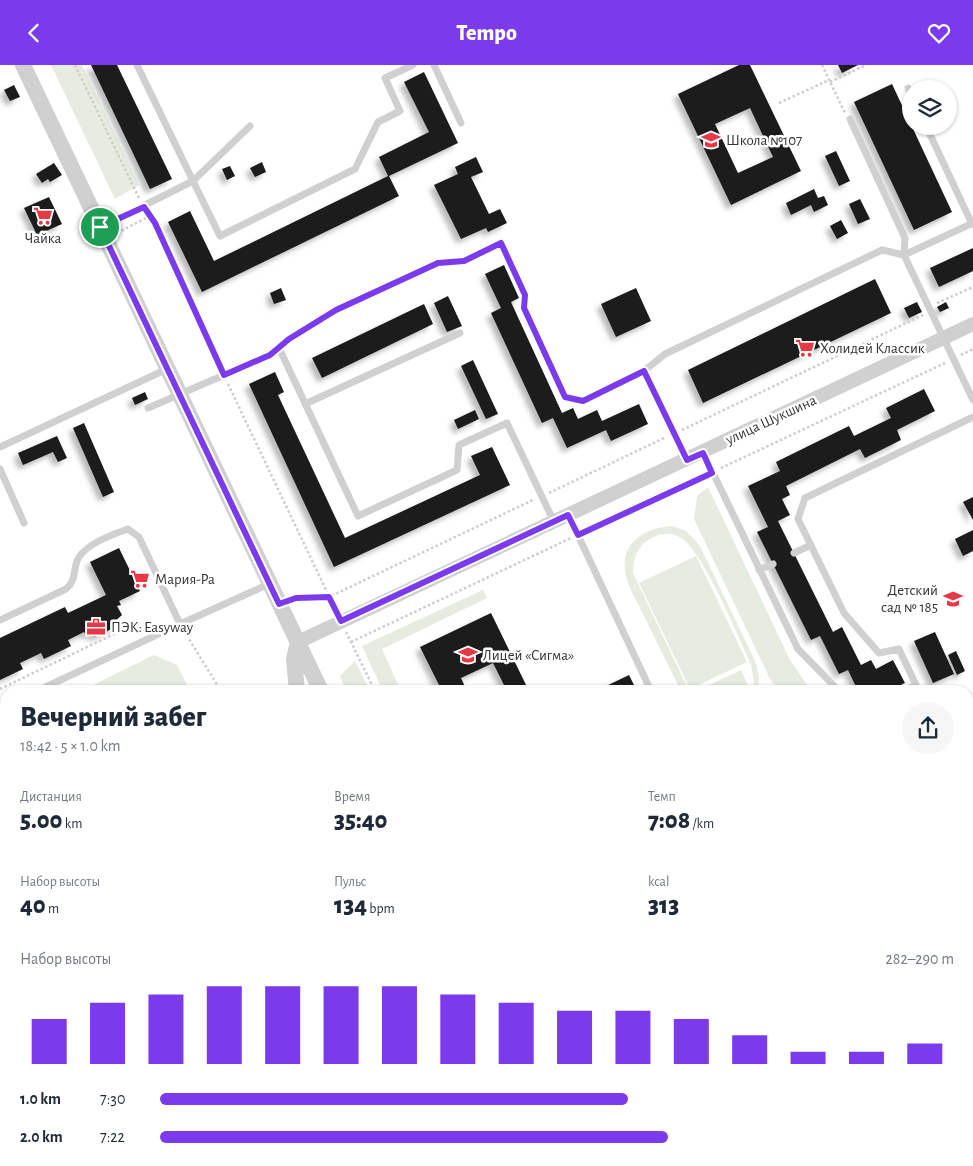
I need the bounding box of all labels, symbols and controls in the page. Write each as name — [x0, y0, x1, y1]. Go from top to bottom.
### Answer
icon: back — [20, 19, 48, 47]
icon: heart — [925, 19, 953, 47]
text: Tempo — [456, 22, 517, 44]
map controls — [902, 80, 957, 135]
button: layers — [902, 80, 957, 135]
school or university icon: Школа №107 — [700, 129, 722, 151]
place label: Школа №107 — [726, 133, 802, 148]
supermarket icon: Чайка — [32, 205, 54, 227]
pin — [79, 206, 121, 248]
icon: arrive — [86, 213, 114, 241]
place label: Чайка — [25, 231, 61, 246]
supermarket icon: Холидей Классик — [794, 337, 816, 359]
place label: Холидей Классик — [820, 341, 925, 356]
street label: улица Шукшина — [722, 392, 819, 448]
supermarket icon: Мария-Ра — [129, 568, 151, 590]
place label: Мария-Ра — [155, 572, 215, 587]
place label: Детский сад № 185 — [881, 583, 938, 615]
school or university icon: Детский сад № 185 — [942, 588, 964, 610]
office icon: ПЭК: Easyway — [85, 616, 107, 638]
place label: ПЭК: Easyway — [111, 620, 194, 635]
school or university icon: Лицей «Сигма» — [457, 644, 479, 666]
place label: Лицей «Сигма» — [483, 648, 574, 663]
button: share — [902, 702, 954, 754]
text: Вечерний забег — [20, 704, 206, 732]
text: 18:42 · 5 × 1.0 km — [20, 738, 121, 754]
text: Дистанция — [20, 790, 82, 804]
text: Время — [334, 790, 370, 804]
text: Темп — [648, 790, 676, 804]
text: 5.00 — [20, 808, 63, 833]
text: 35:40 — [334, 808, 387, 833]
text: 7:08 — [648, 808, 690, 833]
text: km — [63, 817, 82, 831]
text: /km — [690, 817, 714, 831]
text: Набор высоты — [20, 875, 100, 889]
text: Пульс — [334, 875, 367, 889]
text: kcal — [648, 875, 669, 889]
text: 40 — [20, 893, 46, 918]
text: 134 — [334, 893, 367, 918]
text: 313 — [648, 893, 679, 918]
text: m — [46, 902, 59, 916]
text: bpm — [367, 902, 395, 916]
text: Набор высоты — [20, 951, 111, 967]
text: 282–290 m — [886, 951, 954, 967]
text: 1.0 km — [20, 1091, 61, 1107]
text: 7:30 — [100, 1091, 125, 1107]
text: 2.0 km — [20, 1129, 63, 1145]
text: 7:22 — [100, 1129, 125, 1145]

